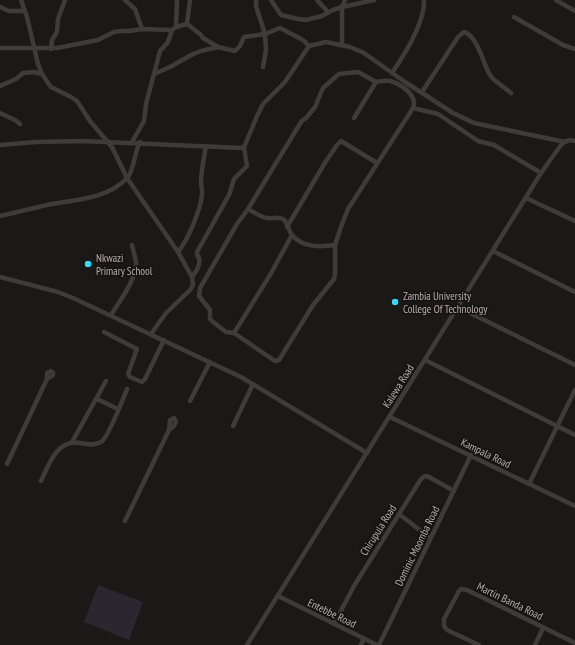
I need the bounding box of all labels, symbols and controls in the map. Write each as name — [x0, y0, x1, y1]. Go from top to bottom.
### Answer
place label: Nkwazi Primary School — [96, 251, 153, 278]
marker: Nkwazi Primary School — [83, 259, 93, 269]
place label: Zambia University College Of Technology — [403, 289, 488, 316]
marker: Zambia University College Of Technology — [390, 297, 400, 307]
street label: Kalewa Road — [379, 361, 417, 410]
street label: Kampala Road — [459, 435, 514, 471]
street label: Chirupula Road — [357, 502, 399, 558]
street label: Dominic Moomba Road — [392, 504, 443, 588]
street label: Martin Banda Road — [475, 579, 546, 623]
street label: Entebbe Road — [305, 595, 359, 631]

